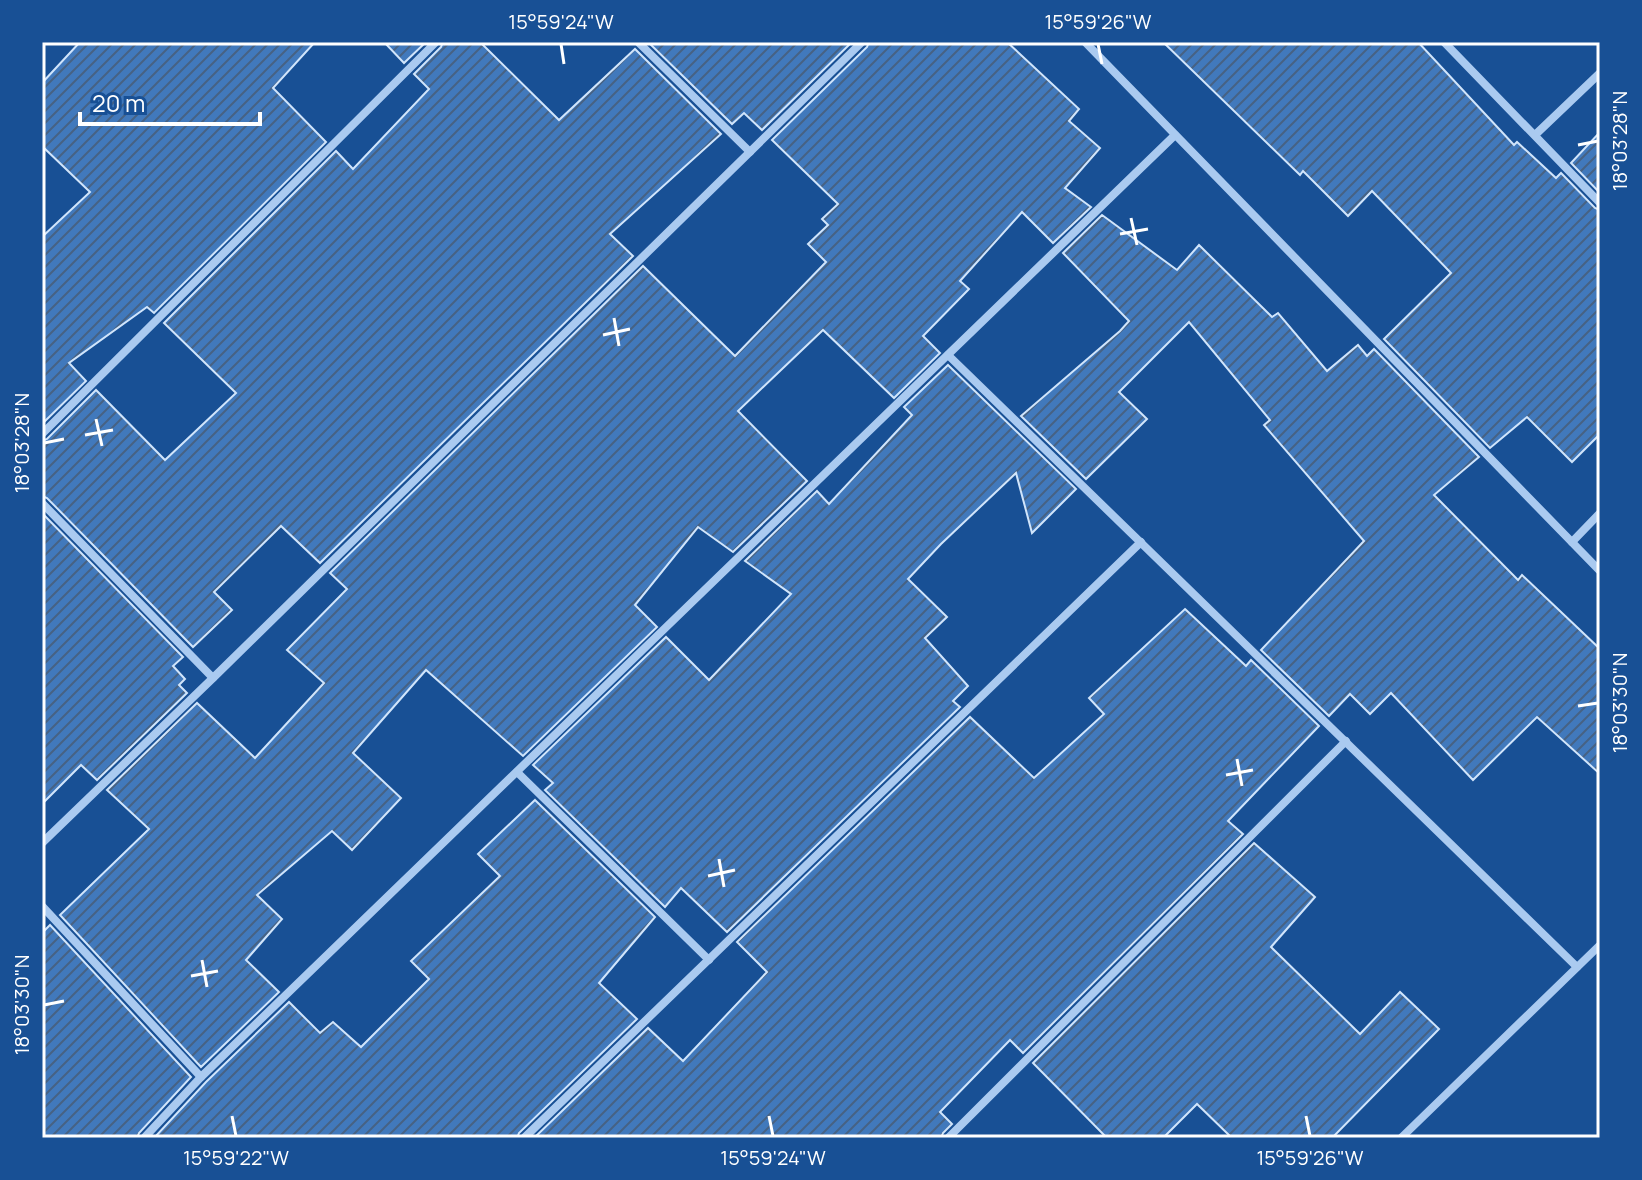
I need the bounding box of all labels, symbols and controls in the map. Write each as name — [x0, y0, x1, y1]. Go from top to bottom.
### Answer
text: 15°59'24"W — [508, 8, 614, 35]
text: 15°59'26"W — [1045, 8, 1152, 35]
scale bar — [80, 76, 260, 126]
text: 20 m — [92, 86, 145, 119]
text: 18°03'28"N — [1606, 91, 1633, 191]
text: 18°03'28"N — [8, 393, 35, 493]
text: 18°03'30"N — [1606, 653, 1633, 753]
text: 18°03'30"N — [8, 955, 35, 1055]
text: 15°59'22"W — [183, 1144, 289, 1171]
text: 15°59'24"W — [720, 1144, 826, 1171]
text: 15°59'26"W — [1257, 1144, 1364, 1171]

